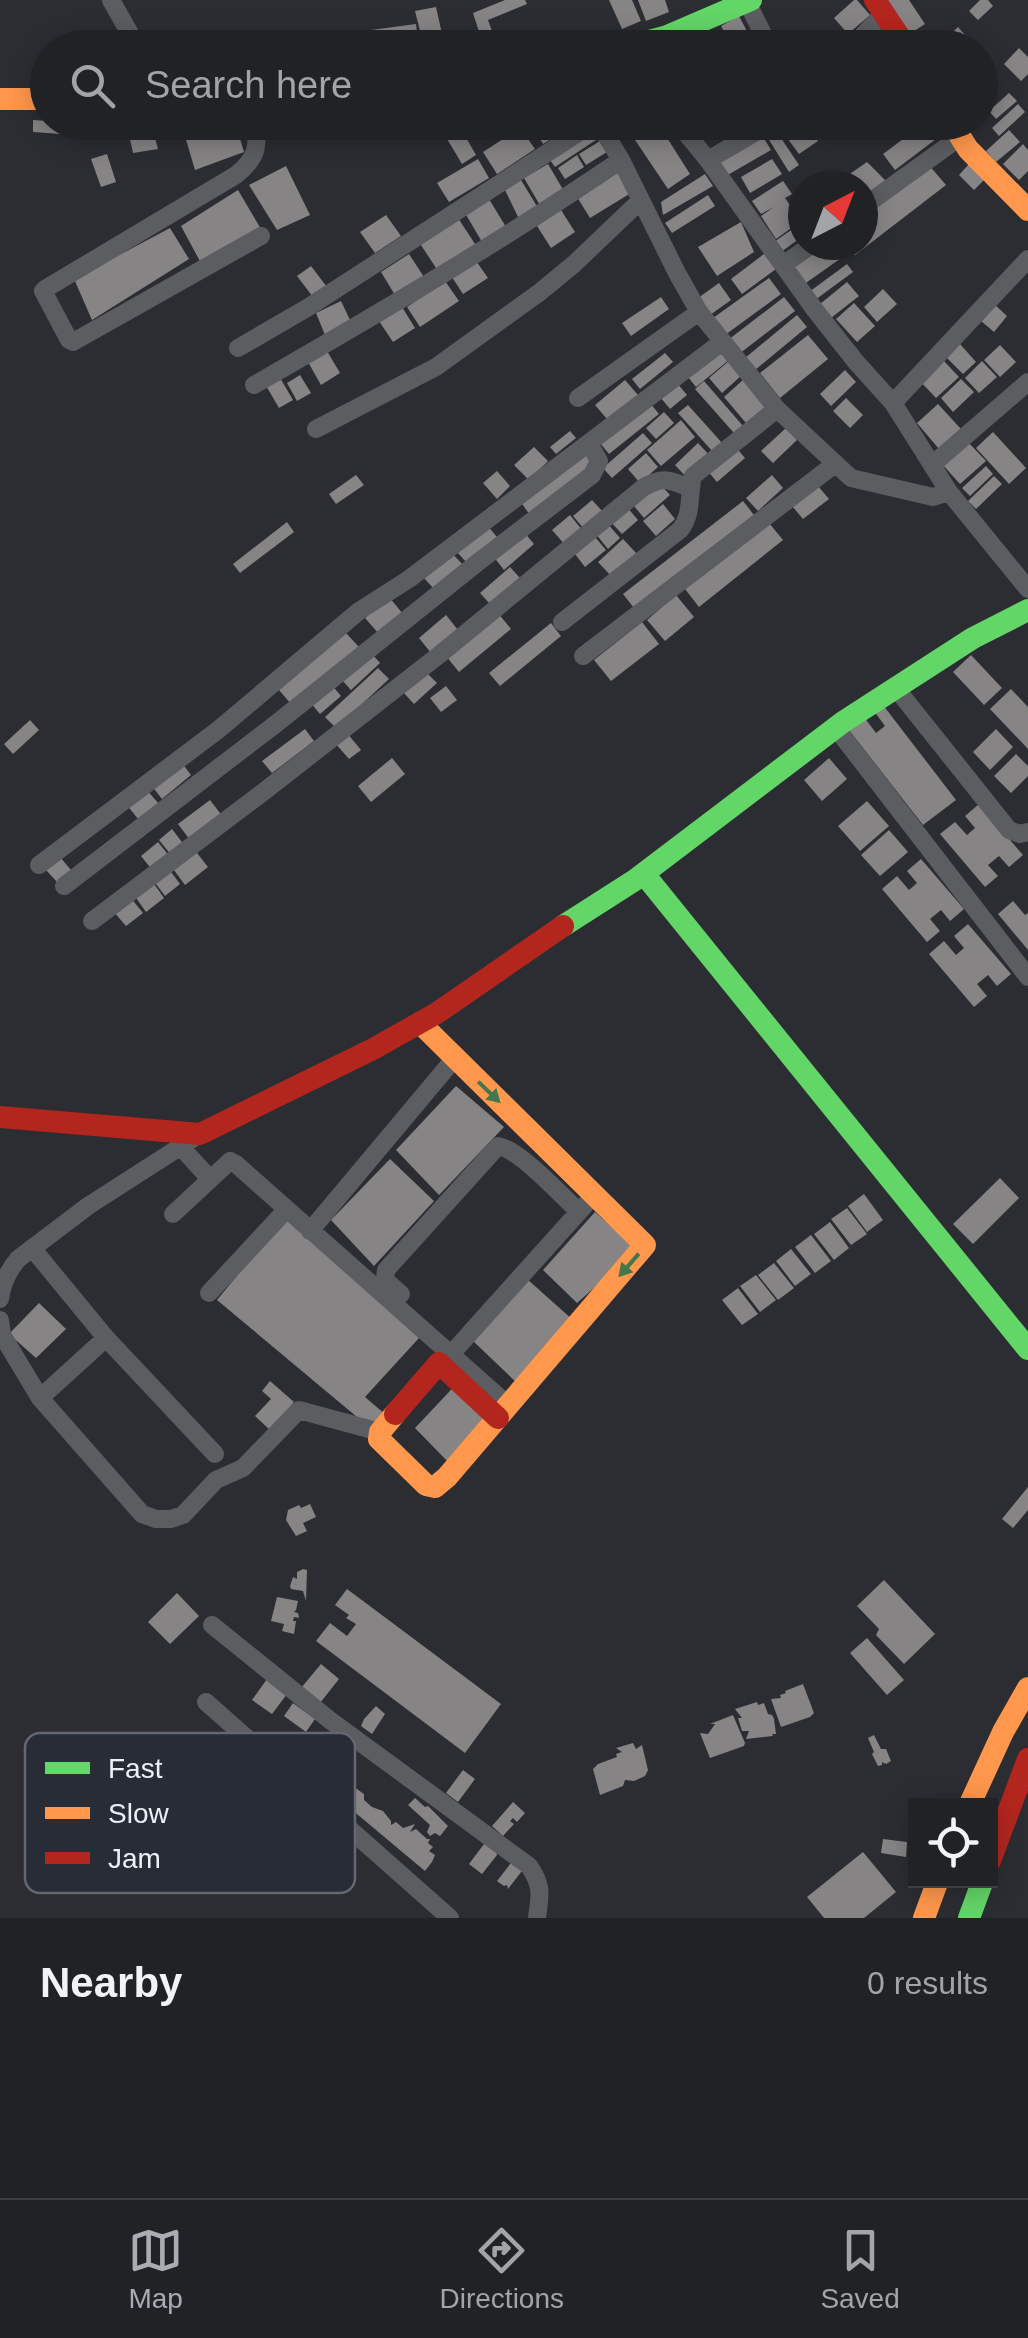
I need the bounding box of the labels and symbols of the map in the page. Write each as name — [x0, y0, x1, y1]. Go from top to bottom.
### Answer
north arrow — [788, 170, 878, 260]
one-way arrow — [477, 1080, 501, 1103]
one-way arrow — [618, 1252, 640, 1277]
legend — [25, 1733, 355, 1893]
text: Fast — [108, 1753, 163, 1784]
text: Slow — [108, 1798, 169, 1829]
text: Jam — [108, 1843, 161, 1874]

